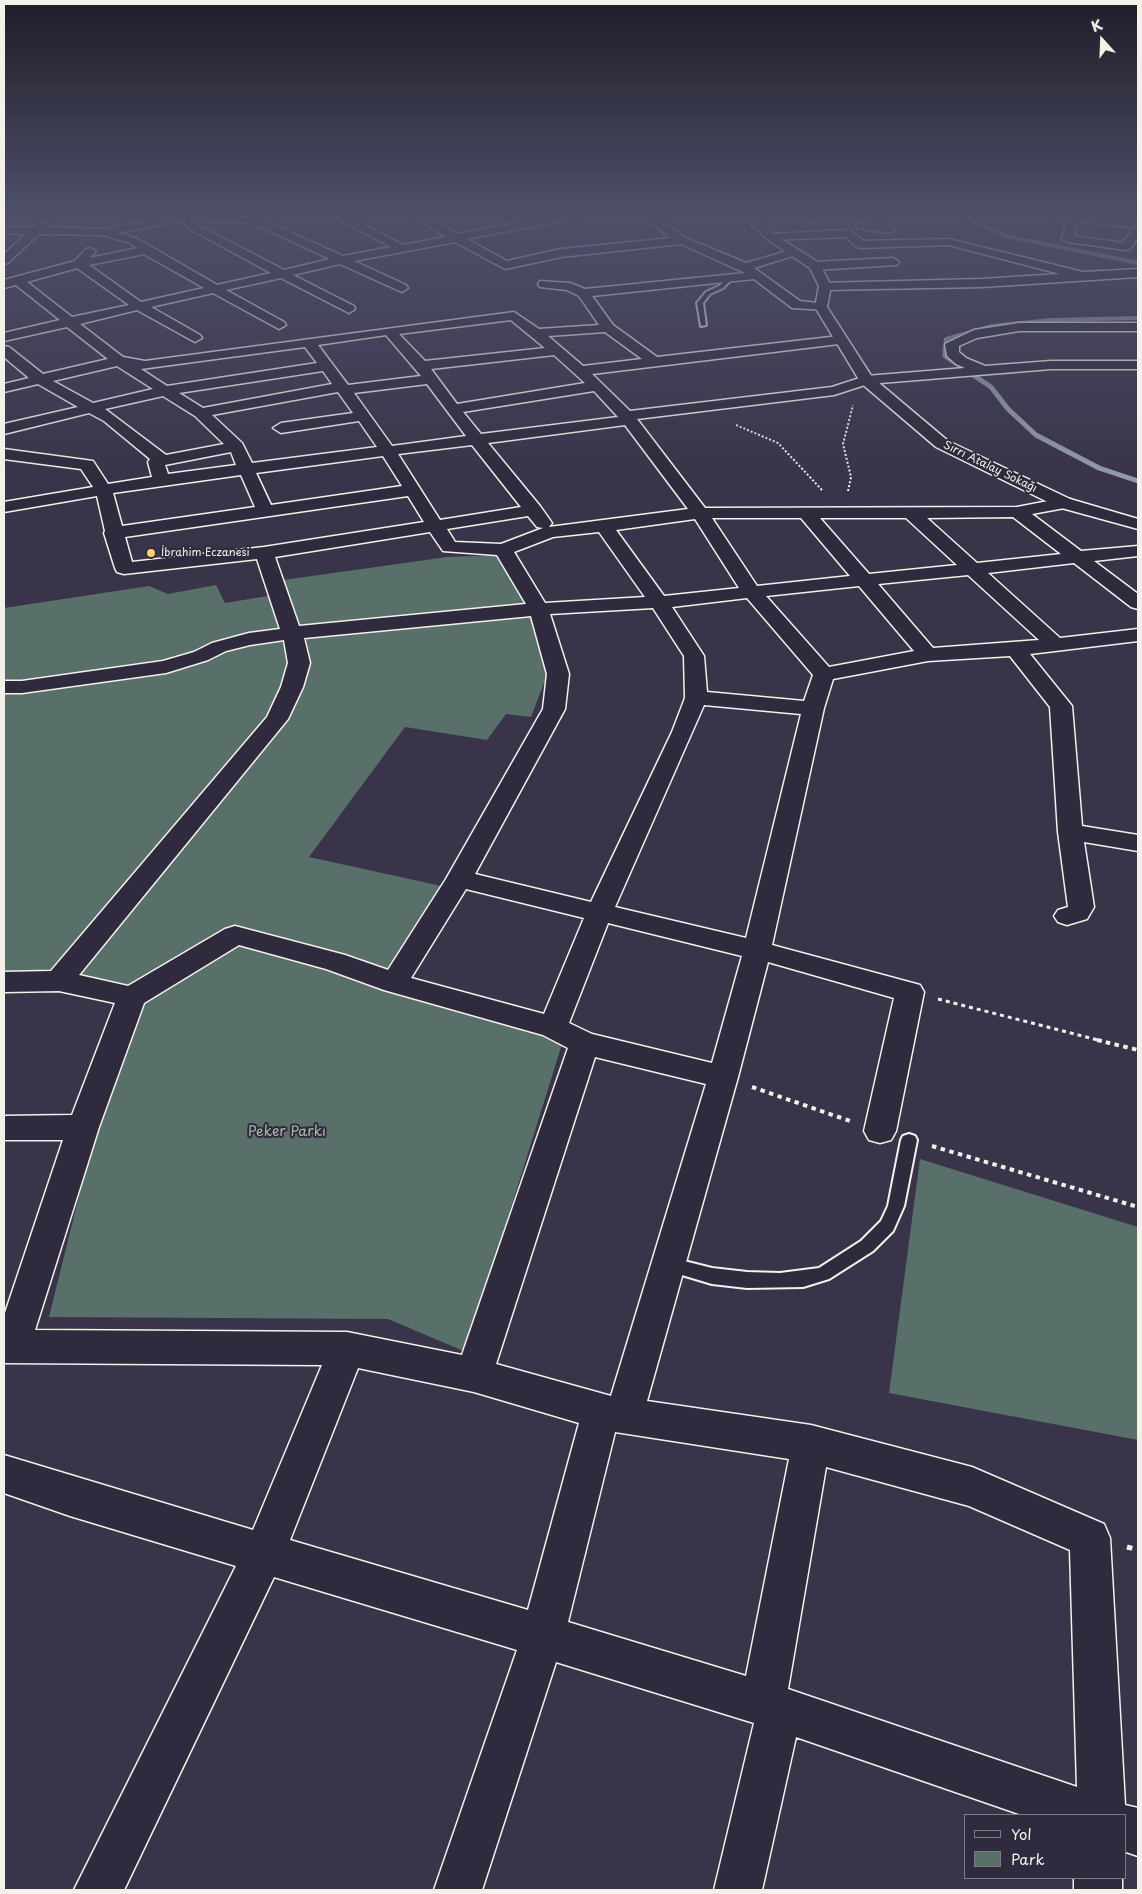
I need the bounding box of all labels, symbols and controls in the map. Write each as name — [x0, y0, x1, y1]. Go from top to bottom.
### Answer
text: K — [1088, 14, 1105, 37]
north arrow — [1077, 15, 1127, 65]
street label: Sırrı Atalay Sokağı — [941, 439, 1039, 495]
place label: İbrahim Eczanesi — [161, 546, 250, 560]
marker: İbrahim Eczanesi — [145, 547, 157, 559]
park label: Peker Parkı — [248, 1124, 326, 1140]
legend — [964, 1814, 1127, 1879]
text: Yol — [1011, 1822, 1032, 1845]
text: Park — [1011, 1847, 1045, 1870]

